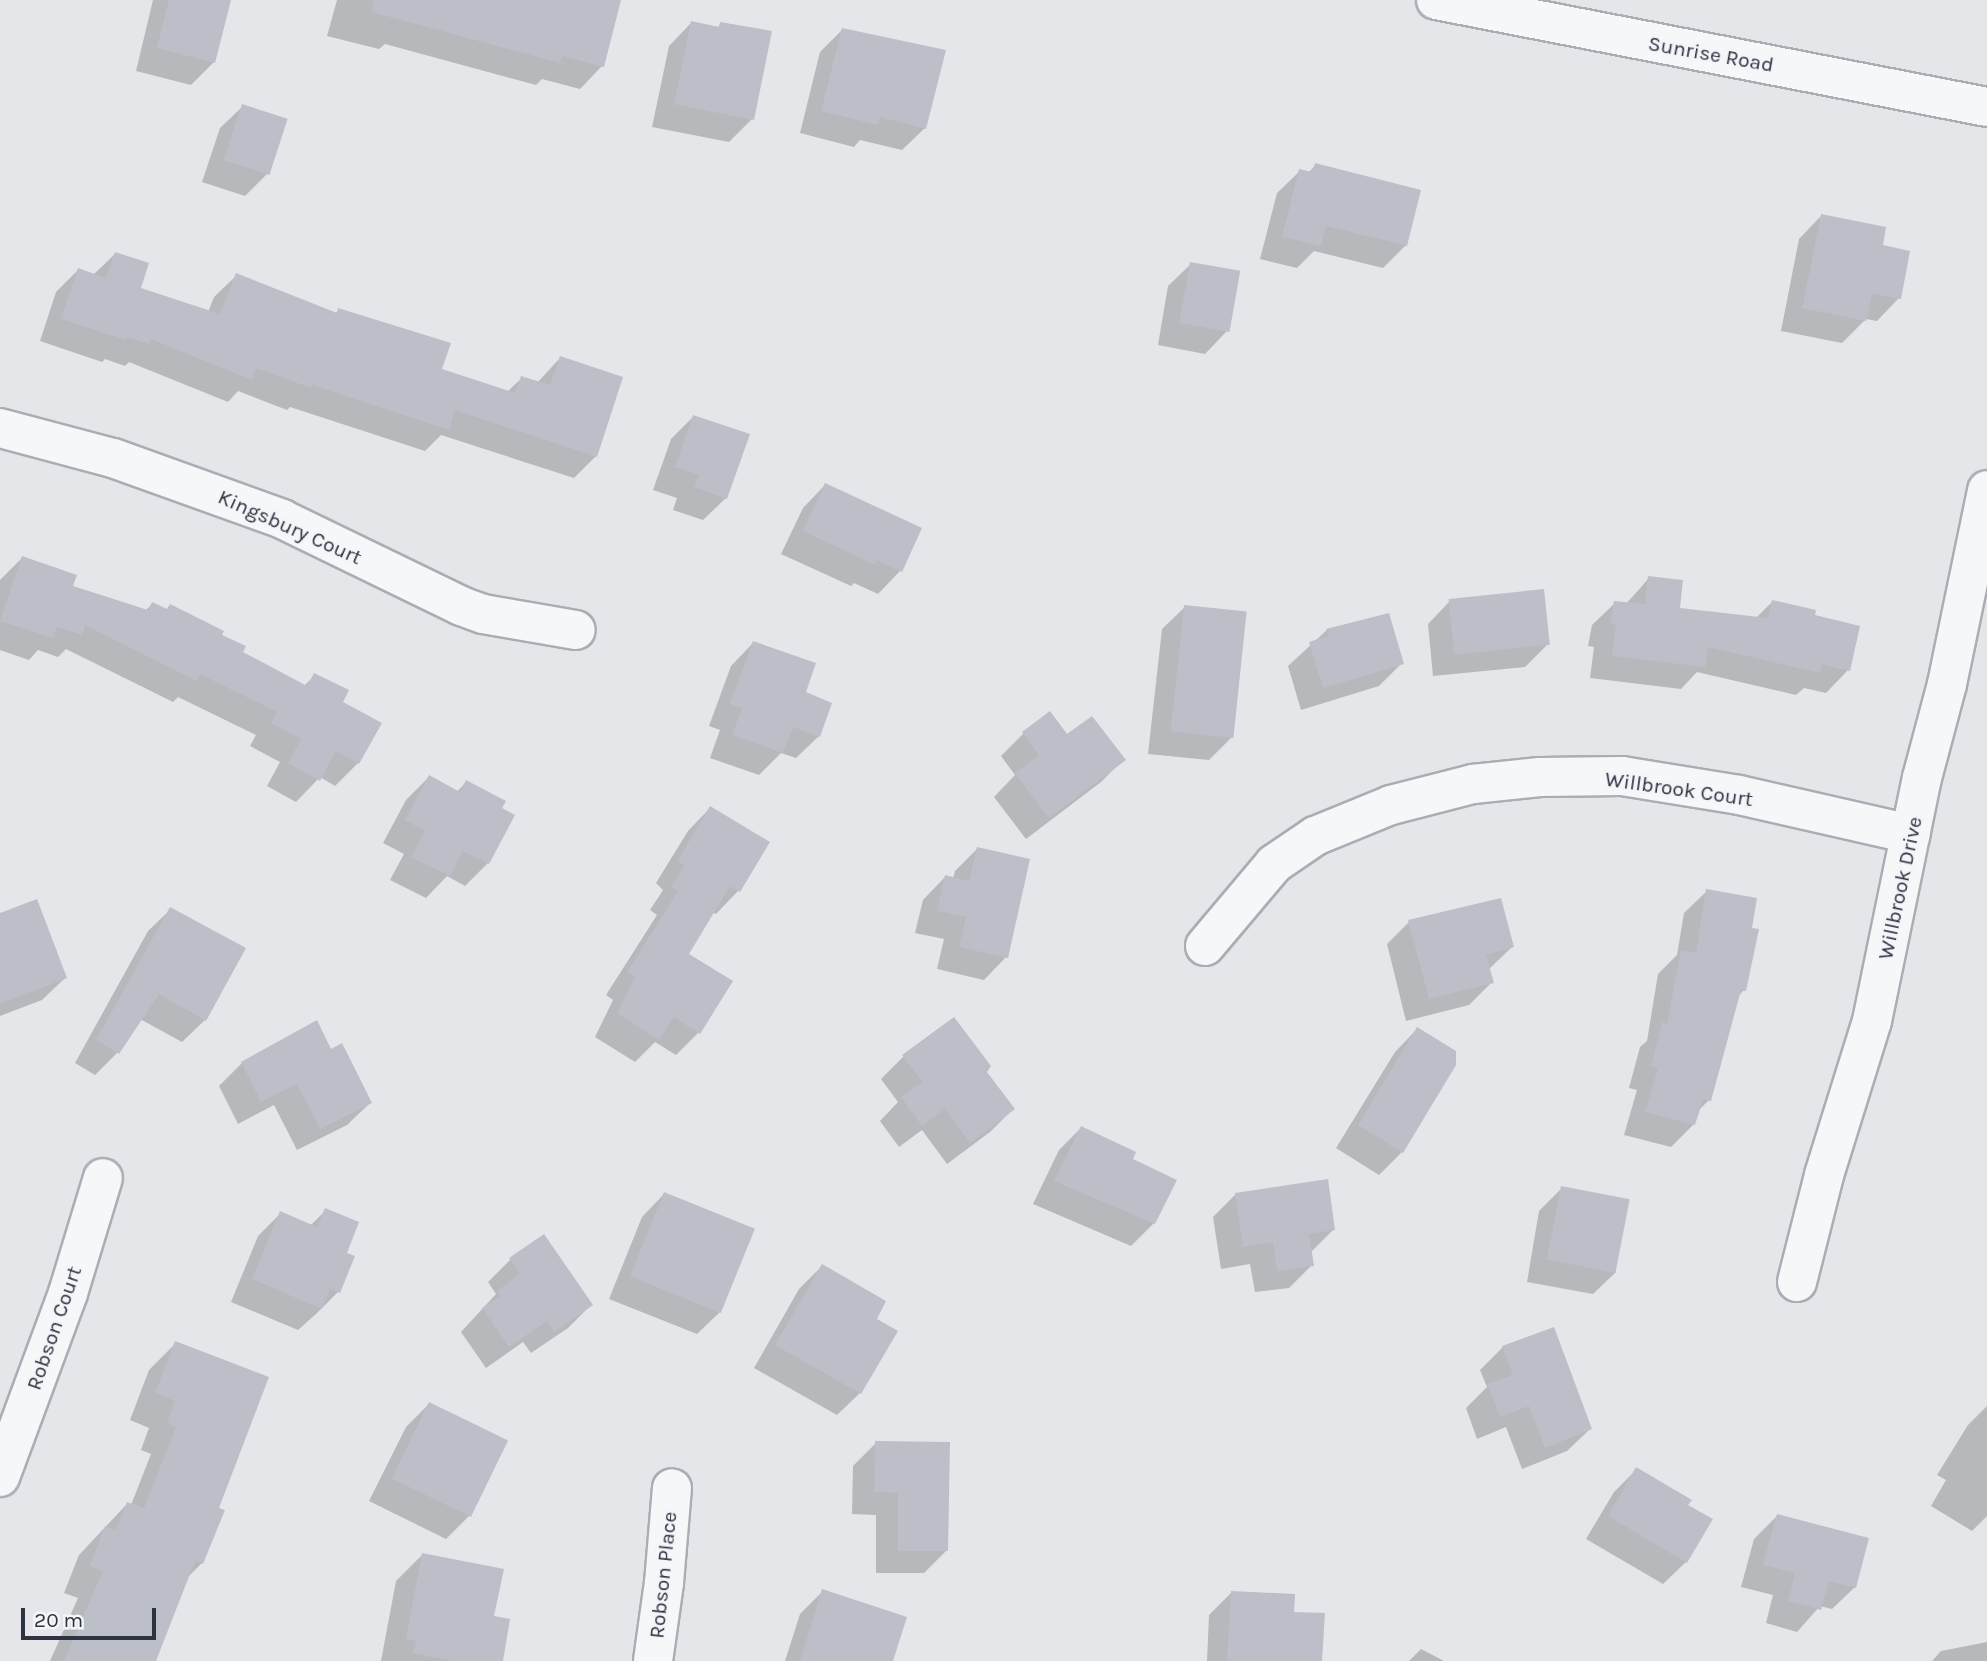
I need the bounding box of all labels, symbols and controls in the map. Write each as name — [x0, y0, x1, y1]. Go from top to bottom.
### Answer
street label: Sunrise Road — [1646, 31, 1776, 77]
street label: Kingsbury Court — [214, 484, 366, 570]
street label: Willbrook Court — [1603, 766, 1755, 812]
street label: Willbrook Drive — [1873, 814, 1927, 962]
street label: Robson Court — [21, 1263, 87, 1393]
street label: Robson Place — [644, 1510, 682, 1640]
scale bar — [24, 1594, 159, 1638]
text: 20 m — [34, 1608, 83, 1632]

